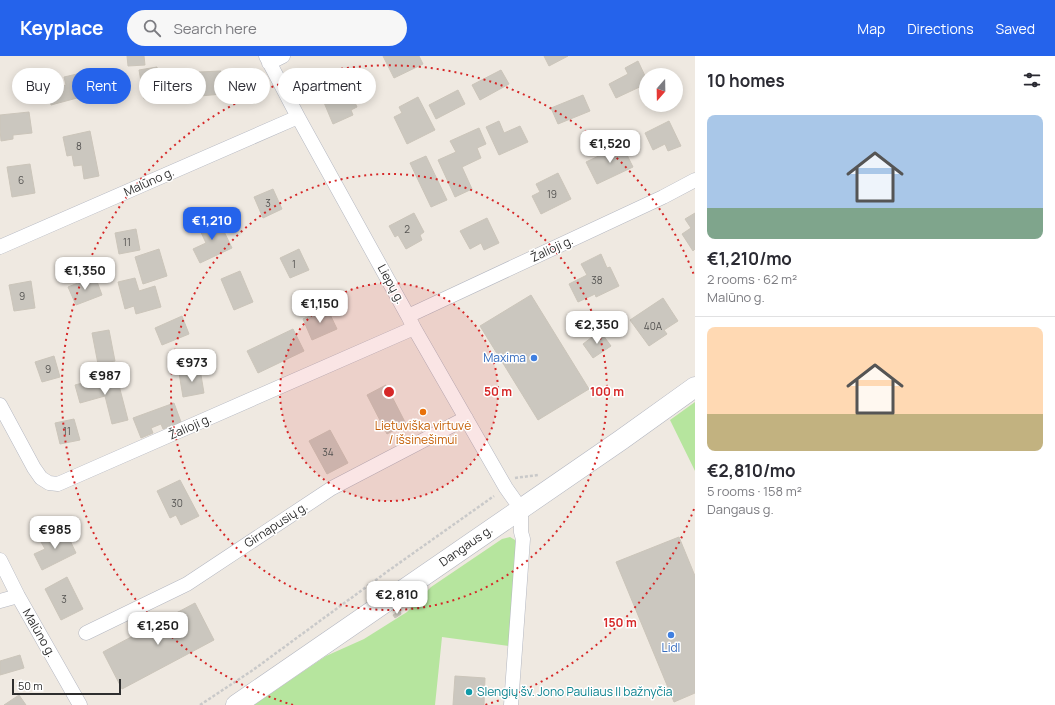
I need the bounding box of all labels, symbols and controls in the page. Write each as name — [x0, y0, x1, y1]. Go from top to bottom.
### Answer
search box — [127, 10, 407, 46]
text: Keyplace — [20, 15, 103, 41]
icon: search — [141, 17, 163, 39]
text: Search here — [173, 18, 257, 39]
text: Map — [857, 19, 885, 38]
text: Directions — [907, 19, 974, 38]
text: Saved — [996, 19, 1035, 38]
chip: Buy — [12, 68, 64, 104]
chip: Rent — [72, 68, 131, 104]
chip: Filters — [139, 68, 206, 104]
chip: New — [214, 68, 270, 104]
chip: Apartment — [278, 68, 376, 104]
north arrow — [639, 68, 683, 112]
map controls — [639, 68, 683, 112]
text: 10 homes — [707, 69, 785, 92]
icon: filters — [1021, 69, 1043, 91]
pin: €1,520 — [577, 130, 643, 164]
text: €1,520 — [589, 134, 631, 152]
house number: 8 — [76, 139, 82, 153]
icon: home — [839, 141, 911, 213]
street label: Malūno g. — [121, 163, 177, 200]
house number: 6 — [18, 173, 24, 187]
house number: 19 — [547, 187, 557, 201]
house number: 3 — [265, 196, 271, 210]
pin: €1,210 — [179, 207, 245, 241]
text: €1,210 — [192, 211, 232, 229]
house number: 2 — [404, 222, 410, 236]
street label: Žalioji g. — [528, 231, 576, 266]
house number: 11 — [123, 235, 131, 249]
text: €1,210/mo — [707, 247, 792, 270]
pin: €1,350 — [52, 257, 118, 291]
house number: 1 — [292, 257, 296, 271]
text: €1,350 — [64, 261, 106, 279]
street label: Liepų g. — [374, 261, 409, 306]
text: 2 rooms · 62 m² — [707, 270, 797, 288]
house number: 38 — [591, 273, 603, 287]
text: Malūno g. — [707, 288, 765, 306]
house number: 9 — [19, 289, 25, 303]
pin: €1,150 — [287, 290, 353, 324]
text: €1,150 — [301, 294, 339, 312]
pin: €2,350 — [564, 311, 630, 345]
text: €2,350 — [575, 315, 619, 333]
house number: 40A — [644, 319, 663, 333]
pin: €973 — [168, 349, 216, 383]
place label: Maxima — [483, 349, 526, 366]
text: €973 — [176, 353, 208, 371]
marker: Maxima — [529, 353, 539, 363]
icon: home — [839, 353, 911, 425]
house number: 9 — [45, 362, 51, 376]
pin: €987 — [81, 362, 129, 396]
text: €987 — [89, 366, 121, 384]
text: 50 m — [484, 383, 512, 400]
text: 100 m — [590, 383, 624, 400]
centre of rings — [382, 385, 396, 399]
marker: Lietuviška virtuvė / išsinešimui — [418, 407, 428, 417]
street label: Žalioji g. — [166, 410, 214, 443]
place label: Lietuviška virtuvė / išsinešimui — [375, 417, 471, 448]
house number: 11 — [63, 424, 71, 438]
house number: 34 — [322, 445, 334, 459]
text: €2,810/mo — [707, 459, 795, 482]
text: 5 rooms · 158 m² — [707, 482, 802, 500]
house number: 30 — [171, 496, 183, 510]
street label: Girnapusių g. — [241, 498, 311, 551]
text: Dangaus g. — [707, 500, 774, 518]
pin: €985 — [31, 516, 79, 550]
text: €985 — [39, 520, 71, 538]
street label: Dangaus g. — [436, 521, 496, 570]
pin: €2,810 — [364, 581, 430, 615]
text: €2,810 — [376, 585, 418, 603]
house number: 3 — [61, 592, 67, 606]
street label: Malūno g. — [19, 605, 60, 660]
pin: €1,250 — [125, 612, 191, 646]
text: 150 m — [603, 614, 637, 631]
text: €1,250 — [137, 616, 179, 634]
marker: Lidl — [666, 630, 676, 640]
place label: Lidl — [662, 639, 680, 656]
scale bar — [12, 677, 121, 696]
text: 50 m — [18, 678, 43, 693]
place label: Slengių šv. Jono Pauliaus II bažnyčia — [477, 683, 672, 700]
marker: Slengių šv. Jono Pauliaus II bažnyčia — [464, 687, 474, 697]

